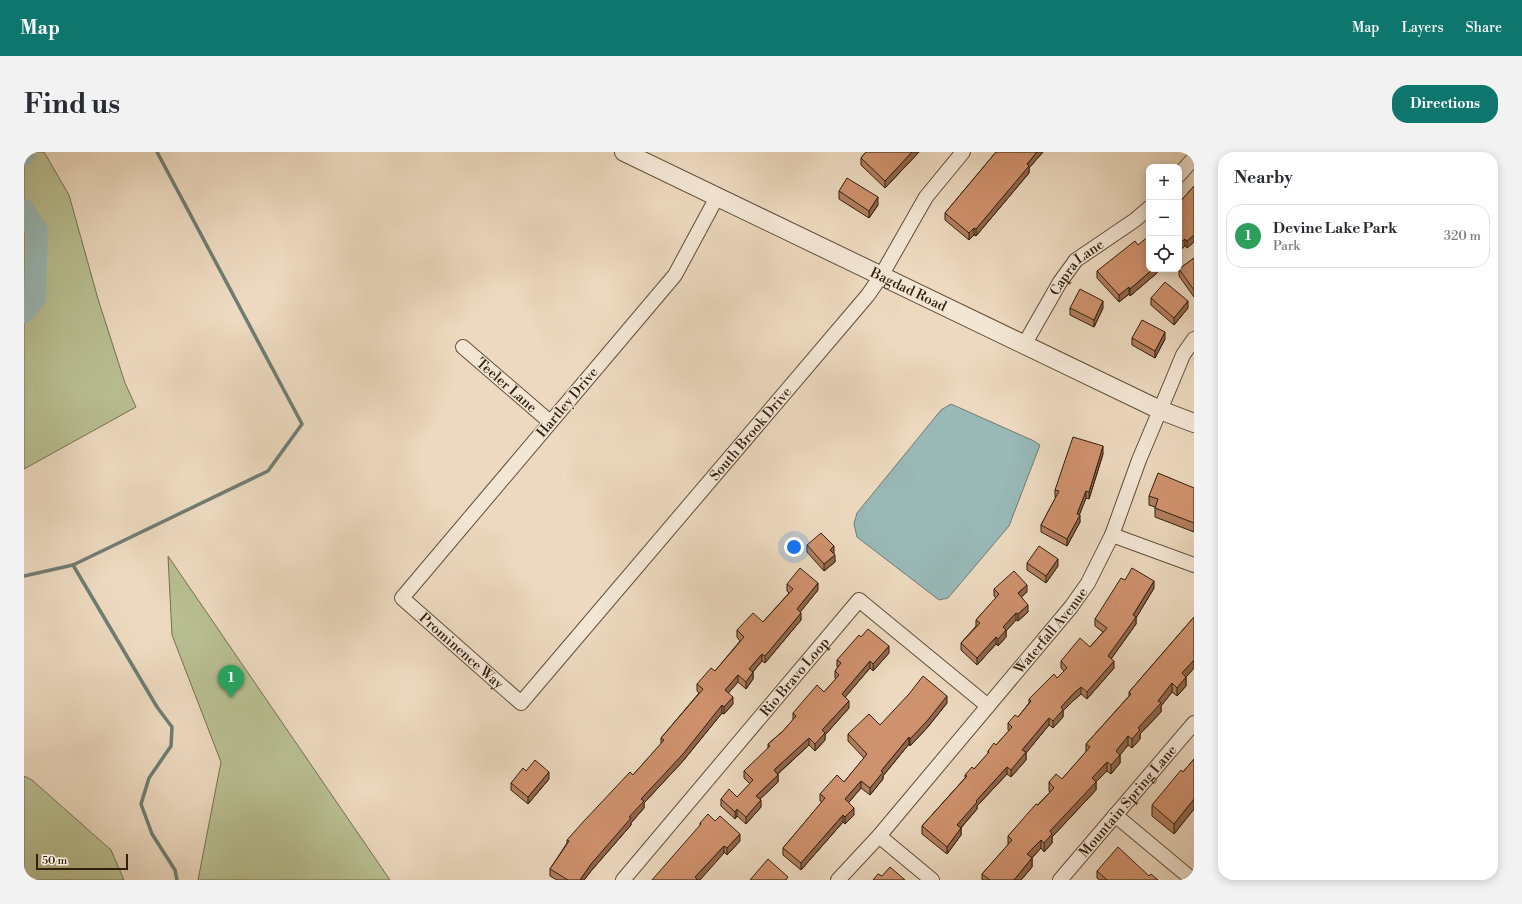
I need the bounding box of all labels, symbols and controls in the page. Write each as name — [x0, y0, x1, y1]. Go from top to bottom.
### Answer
text: Map — [20, 16, 60, 40]
text: Map — [1352, 19, 1379, 37]
text: Layers — [1401, 19, 1444, 37]
text: Share — [1466, 19, 1502, 37]
button: Directions — [1392, 85, 1498, 123]
text: Find us — [24, 87, 120, 122]
map controls — [1146, 164, 1182, 272]
button: + — [1146, 164, 1182, 200]
text: Nearby — [1234, 167, 1293, 189]
button: − — [1146, 200, 1182, 236]
text: Devine Lake Park — [1273, 219, 1397, 238]
text: 1 — [1245, 228, 1251, 244]
text: 320 m — [1444, 228, 1481, 244]
street label: Capra Lane — [1046, 236, 1108, 299]
button: locate — [1146, 236, 1182, 272]
text: Park — [1273, 238, 1300, 254]
street label: Bagdad Road — [866, 264, 949, 316]
street label: Teeler Lane — [472, 354, 540, 417]
street label: Hartley Drive — [533, 364, 602, 442]
street label: South Brook Drive — [706, 384, 796, 485]
your location — [784, 537, 804, 557]
street label: Waterfall Avenue — [1010, 584, 1092, 679]
street label: Prominence Way — [415, 609, 507, 694]
street label: Rio Bravo Loop — [757, 634, 834, 721]
pin: 1 — [218, 665, 244, 698]
street label: Mountain Spring Lane — [1075, 742, 1181, 861]
scale bar — [36, 852, 128, 871]
text: 50 m — [42, 854, 67, 868]

